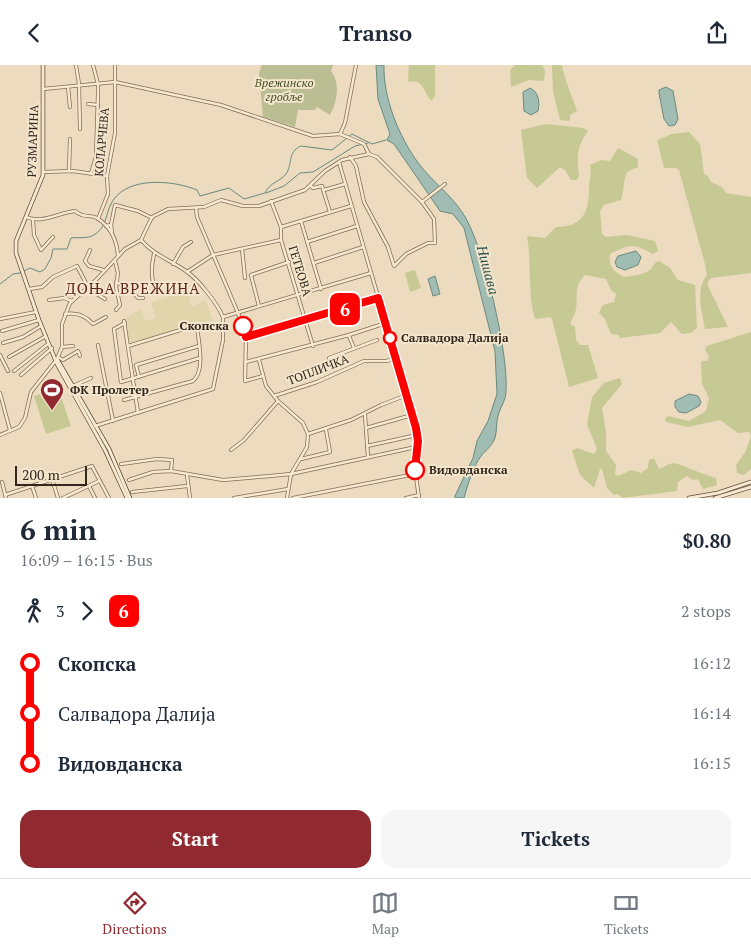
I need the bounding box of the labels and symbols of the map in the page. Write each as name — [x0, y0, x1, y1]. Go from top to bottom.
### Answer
park label: Врежинско гробље — [254, 75, 314, 104]
street label: РУЗМАРИНА — [24, 103, 41, 178]
street label: КОЛАРЧЕВА — [91, 106, 112, 177]
water label: Нишава — [473, 242, 504, 297]
street label: ГЕТЕОВА — [286, 244, 315, 299]
district label: ДОЊА ВРЕЖИНА — [66, 278, 200, 298]
line badge: 6 — [329, 293, 361, 325]
marker: Скопска — [233, 316, 253, 336]
place label: Скопска — [180, 318, 229, 333]
place label: Салвадора Далија — [401, 330, 509, 345]
marker: Салвадора Далија — [383, 331, 397, 345]
street label: ТОПЛИЧКА — [285, 351, 351, 388]
sports icon: ФК Пролетер — [39, 377, 65, 411]
place label: ФК Пролетер — [70, 382, 149, 397]
marker: Видовданска — [405, 460, 425, 480]
place label: Видовданска — [429, 462, 508, 477]
scale bar — [15, 463, 88, 486]

